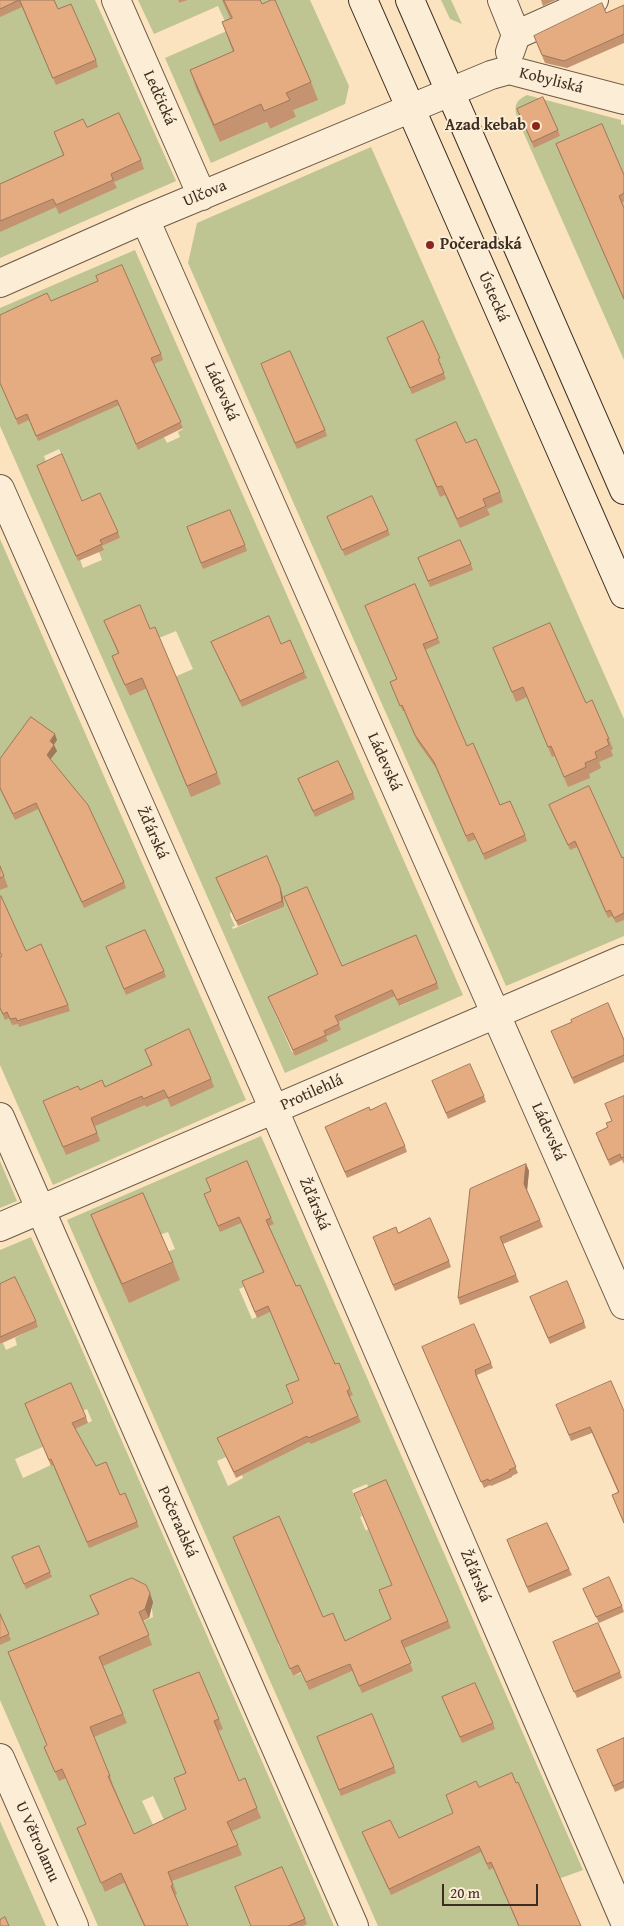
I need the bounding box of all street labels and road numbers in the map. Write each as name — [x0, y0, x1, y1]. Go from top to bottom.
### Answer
street label: Kobyliská — [517, 64, 585, 98]
street label: Ledčická — [138, 68, 180, 128]
street label: Ulčova — [180, 176, 230, 212]
street label: Ústecká — [474, 269, 512, 325]
street label: Ládevská — [200, 360, 242, 424]
street label: Ládevská — [363, 730, 405, 794]
street label: Žďárská — [132, 804, 172, 862]
street label: Protilehlá — [278, 1071, 346, 1115]
street label: Ládevská — [527, 1100, 569, 1164]
street label: Žďárská — [294, 1175, 334, 1233]
street label: Počeradská — [153, 1483, 201, 1561]
street label: Žďárská — [455, 1547, 495, 1605]
street label: U Větrolamu — [11, 1799, 63, 1885]

